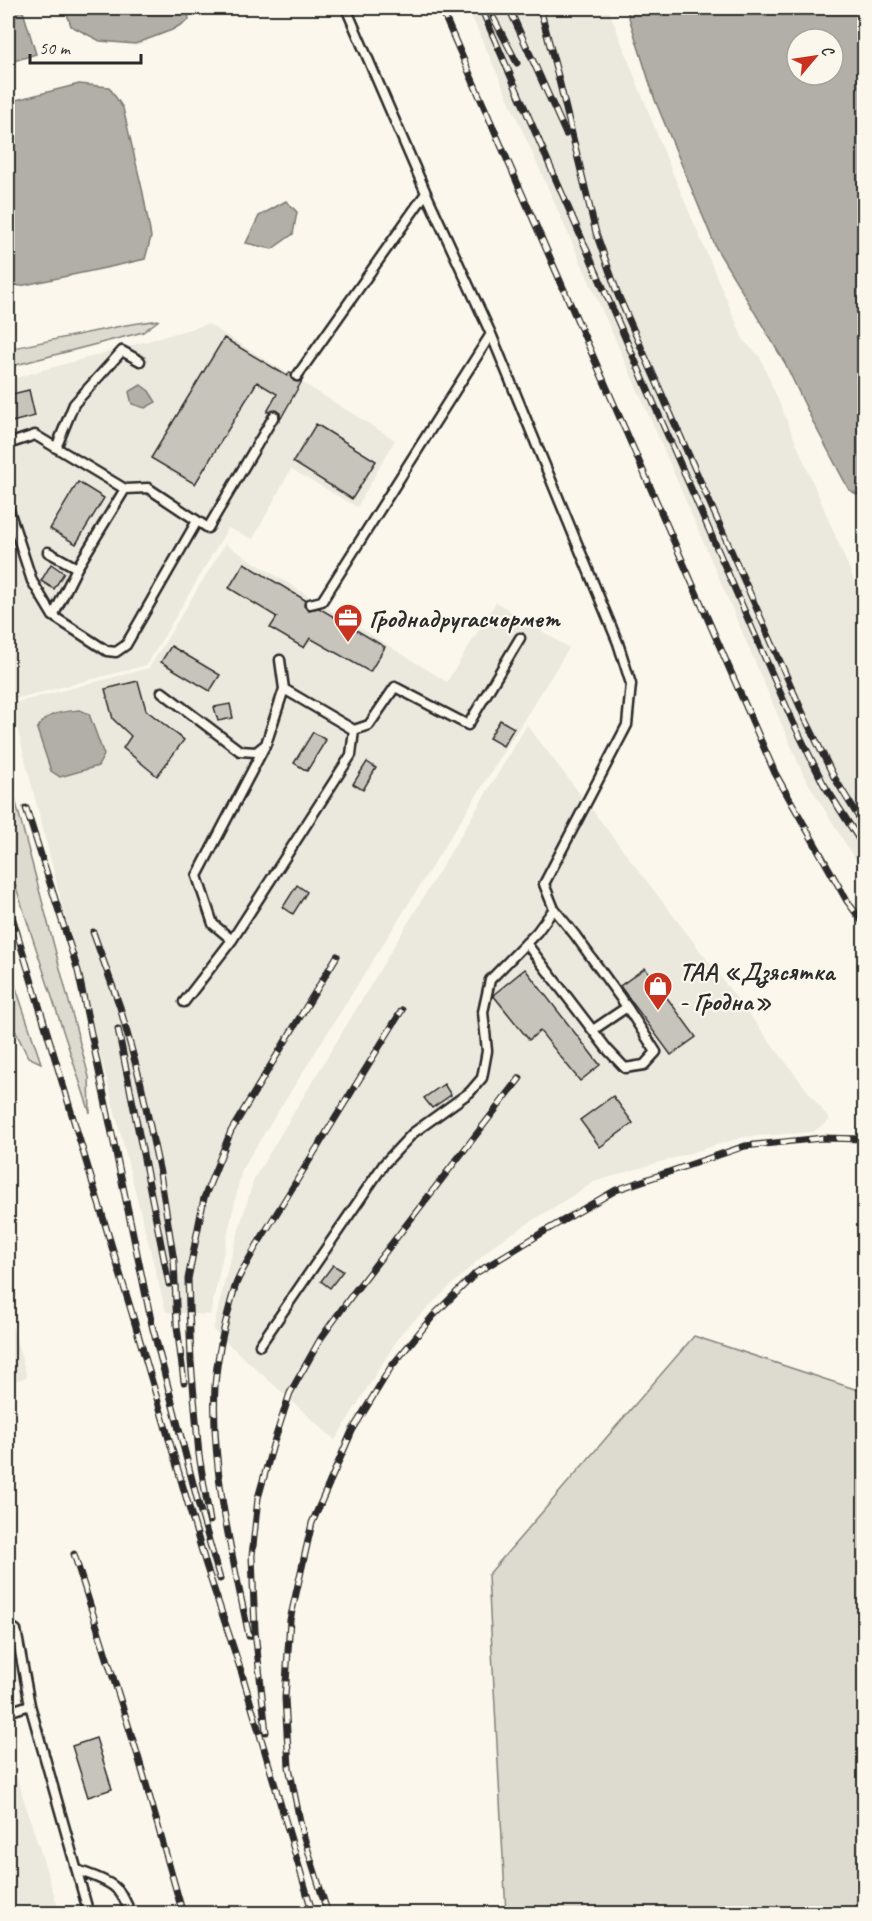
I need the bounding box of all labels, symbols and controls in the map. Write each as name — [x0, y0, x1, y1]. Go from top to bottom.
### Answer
scale bar — [30, 27, 141, 65]
north arrow — [785, 27, 845, 87]
text: 50 m — [39, 37, 72, 59]
text: С — [817, 42, 839, 60]
office icon: Гроднадругасчормет — [332, 602, 364, 644]
place label: Гроднадругасчормет — [369, 602, 562, 635]
place label: ТАА «Дзясятка - Гродна» — [679, 955, 837, 1018]
shop icon: ТАА «Дзясятка - Гродна» — [642, 970, 674, 1012]

